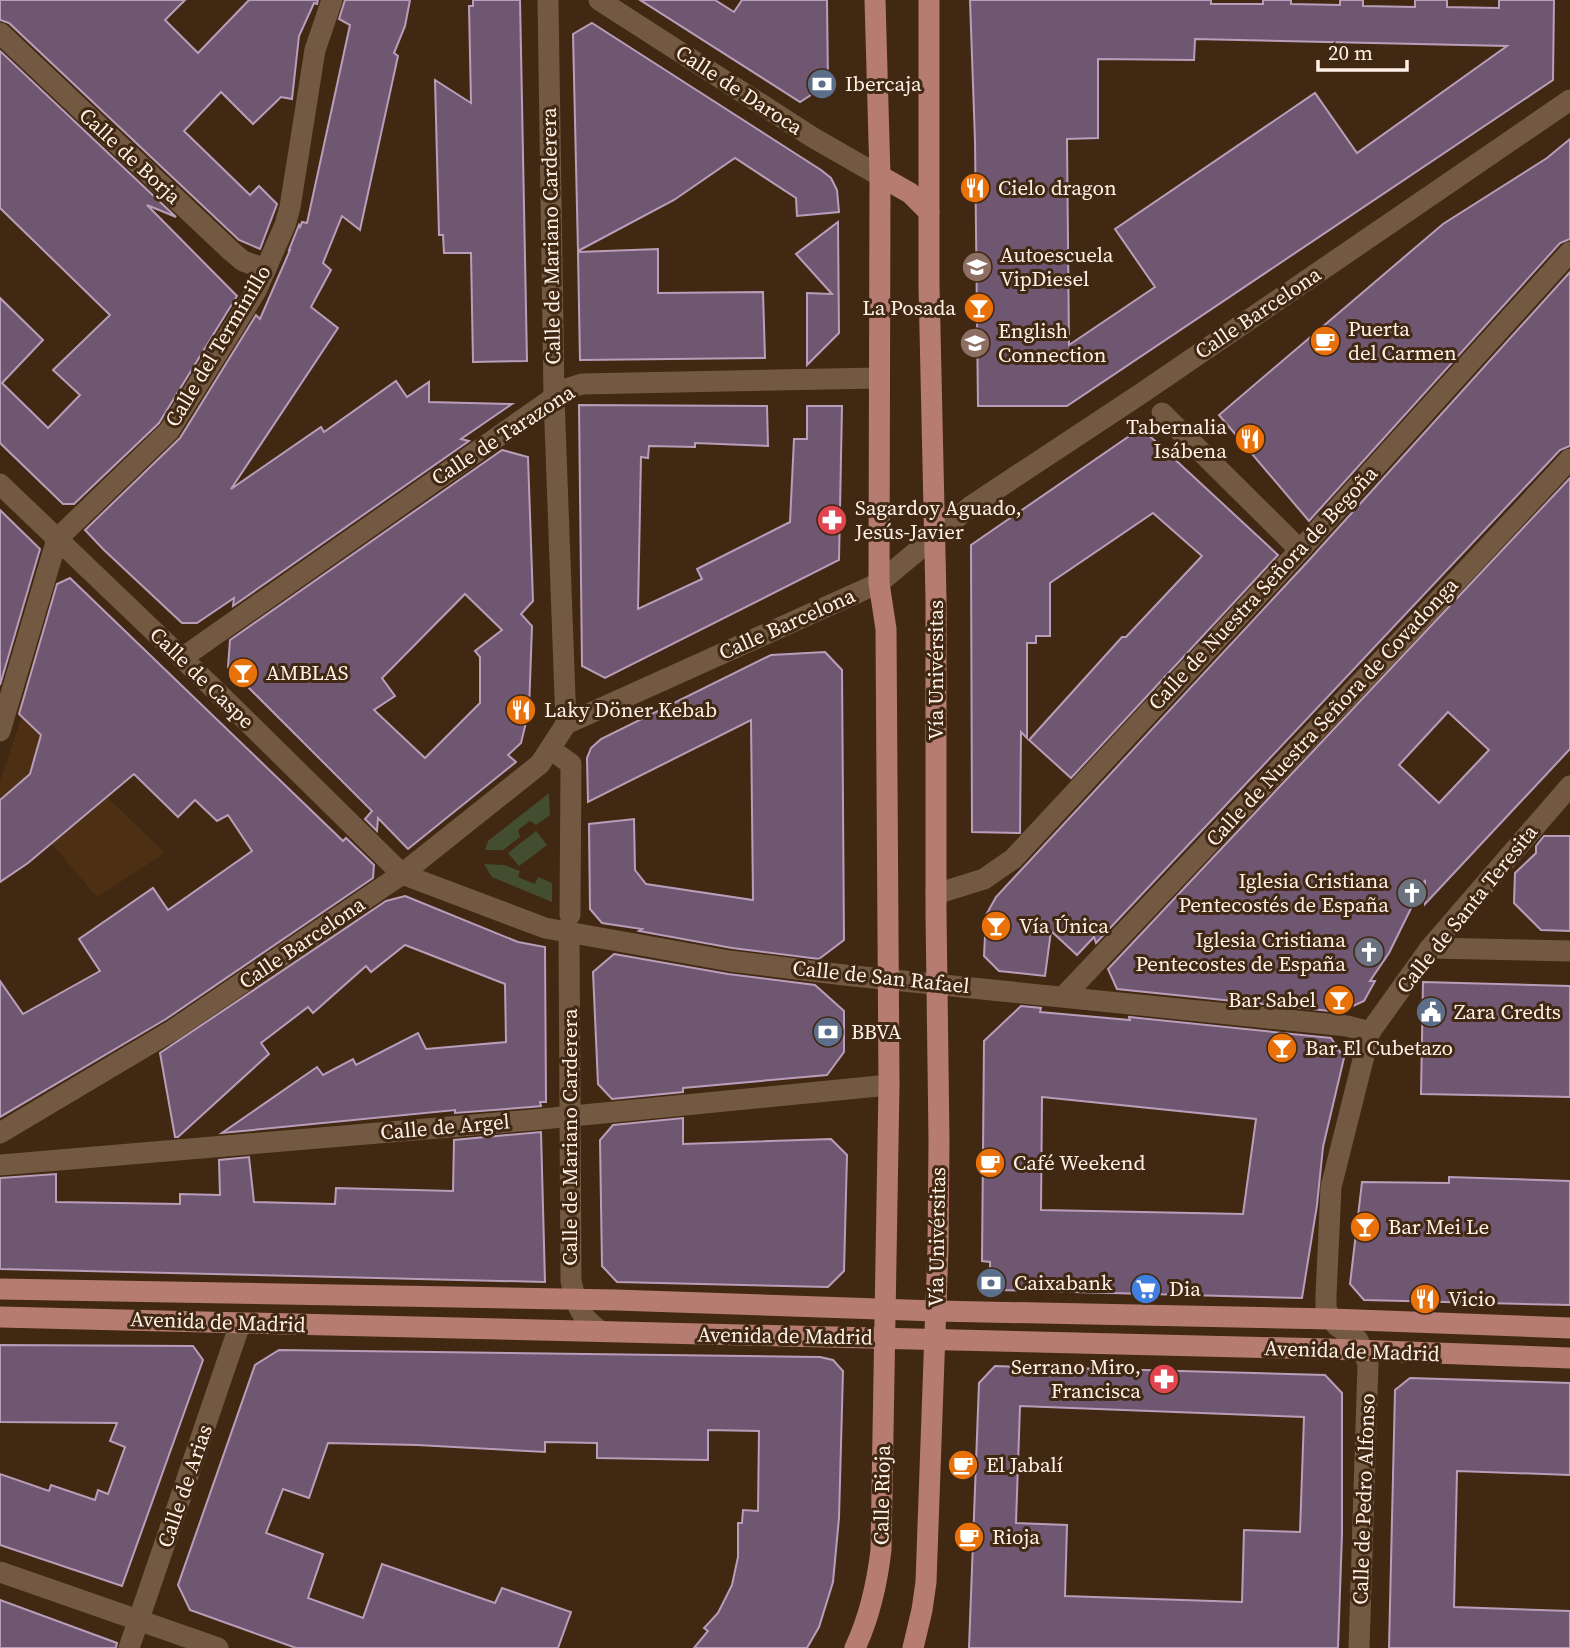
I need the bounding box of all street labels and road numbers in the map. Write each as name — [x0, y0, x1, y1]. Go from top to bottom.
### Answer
street label: Calle de Daroca — [670, 38, 809, 142]
street label: Calle de Borja — [73, 101, 188, 211]
street label: Calle de Mariano Carderera — [534, 107, 567, 365]
street label: Calle del Terminillo — [158, 259, 277, 432]
street label: Calle Barcelona — [1189, 259, 1327, 366]
street label: Calle de Tarazona — [425, 377, 580, 492]
street label: Calle de Nuestra Señora de Begoña — [1141, 459, 1384, 716]
street label: Calle de Nuestra Señora de Covadonga — [1199, 571, 1465, 852]
street label: Calle Barcelona — [714, 580, 860, 667]
street label: Vía Univérsitas — [921, 600, 950, 740]
street label: Calle de Caspe — [144, 620, 261, 735]
street label: Calle de Santa Teresita — [1389, 818, 1544, 999]
street label: Calle Barcelona — [233, 889, 371, 996]
street label: Calle de San Rafael — [791, 953, 971, 1000]
street label: Calle de Mariano Carderera — [555, 1008, 584, 1266]
street label: Calle de Argel — [379, 1106, 511, 1147]
street label: Vía Univérsitas — [921, 1167, 952, 1307]
street label: Avenida de Madrid — [130, 1304, 306, 1339]
street label: Avenida de Madrid — [697, 1319, 873, 1352]
street label: Avenida de Madrid — [1264, 1333, 1440, 1368]
street label: Calle de Pedro Alfonso — [1345, 1393, 1382, 1605]
street label: Calle de Arias — [150, 1420, 219, 1551]
street label: Calle Rioja — [866, 1444, 897, 1545]

